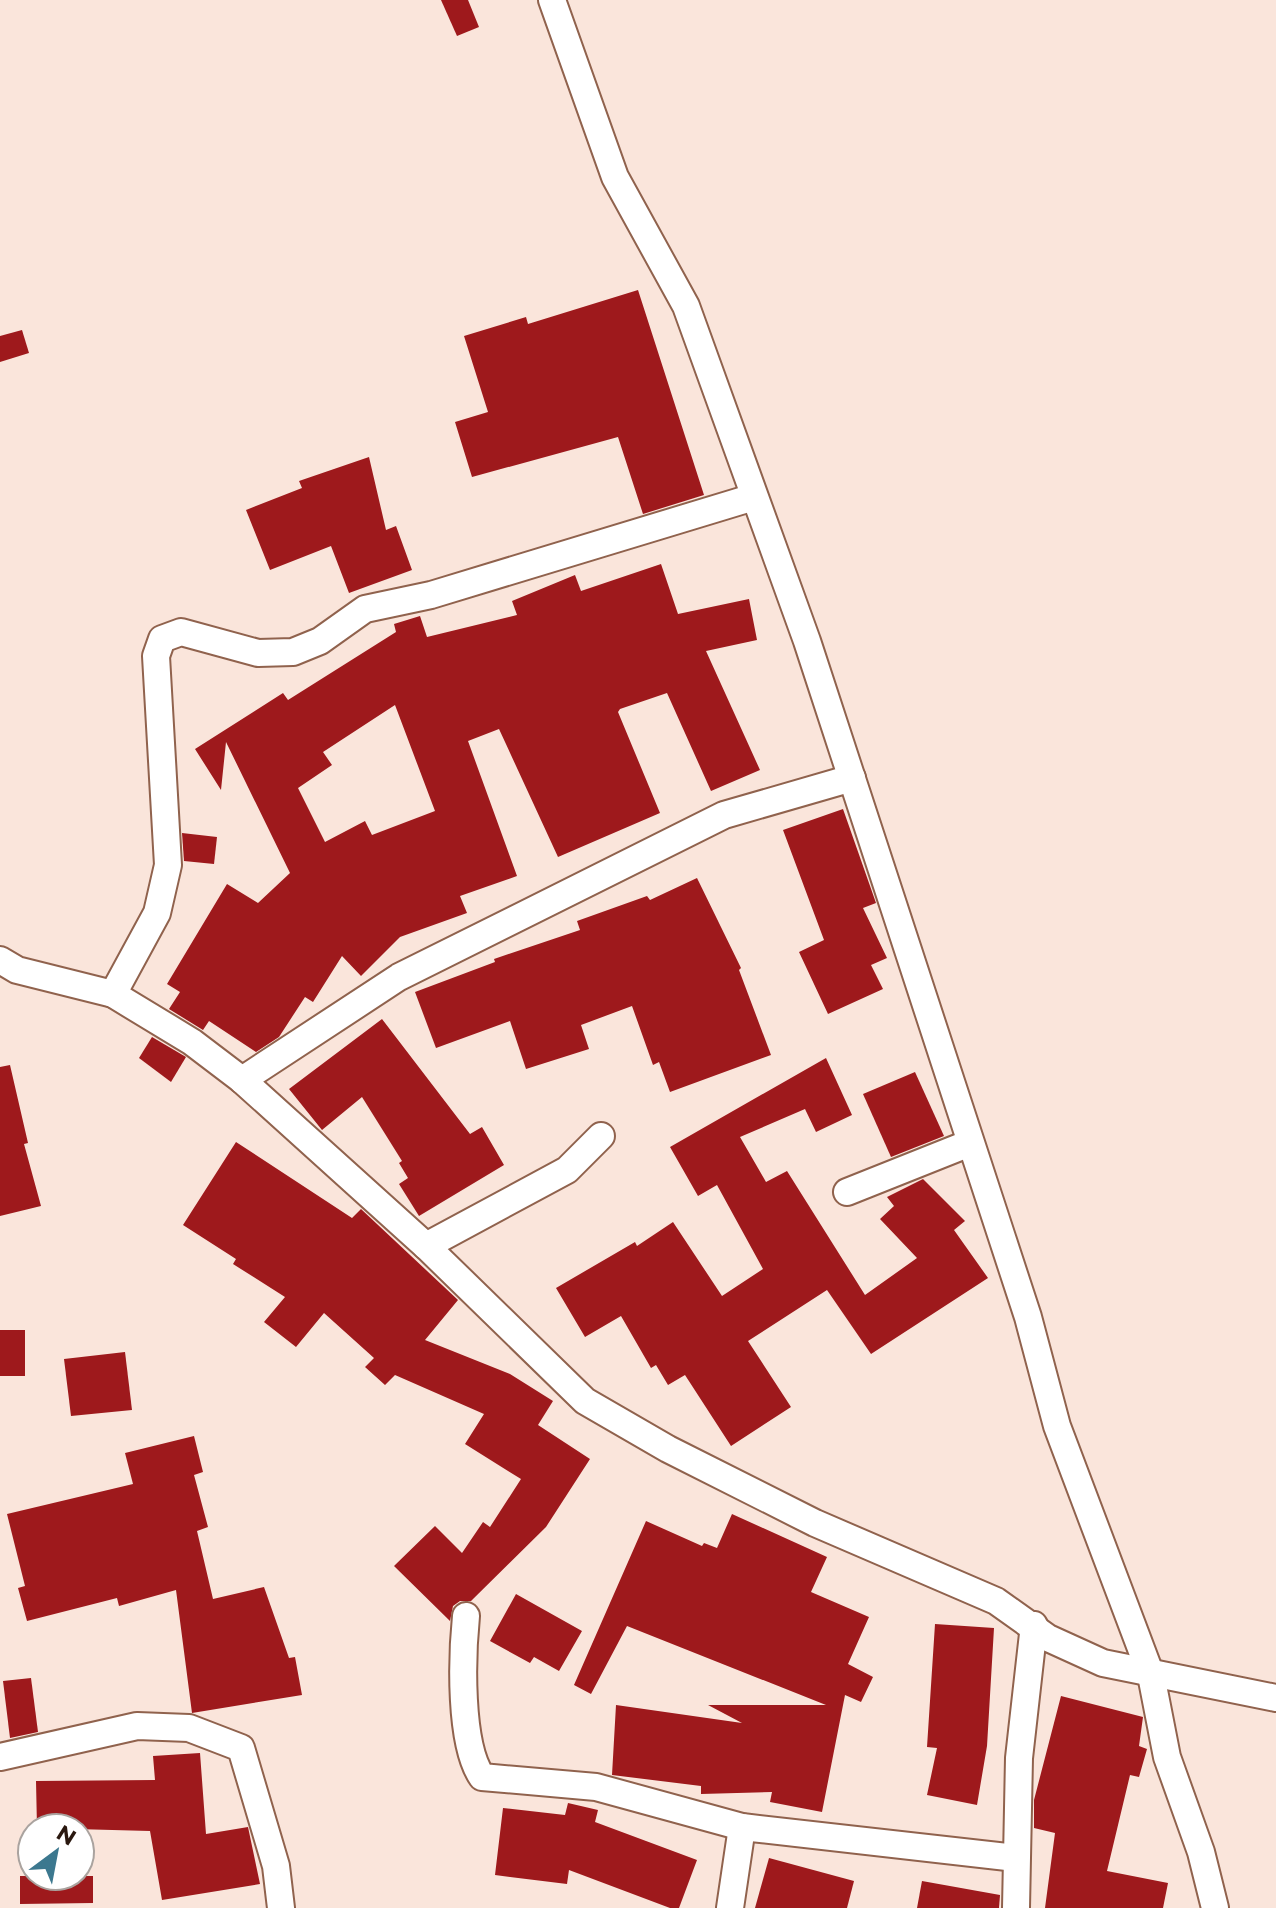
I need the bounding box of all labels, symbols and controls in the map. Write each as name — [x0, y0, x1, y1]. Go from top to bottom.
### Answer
north arrow — [16, 1812, 96, 1892]
text: N — [52, 1819, 81, 1852]

